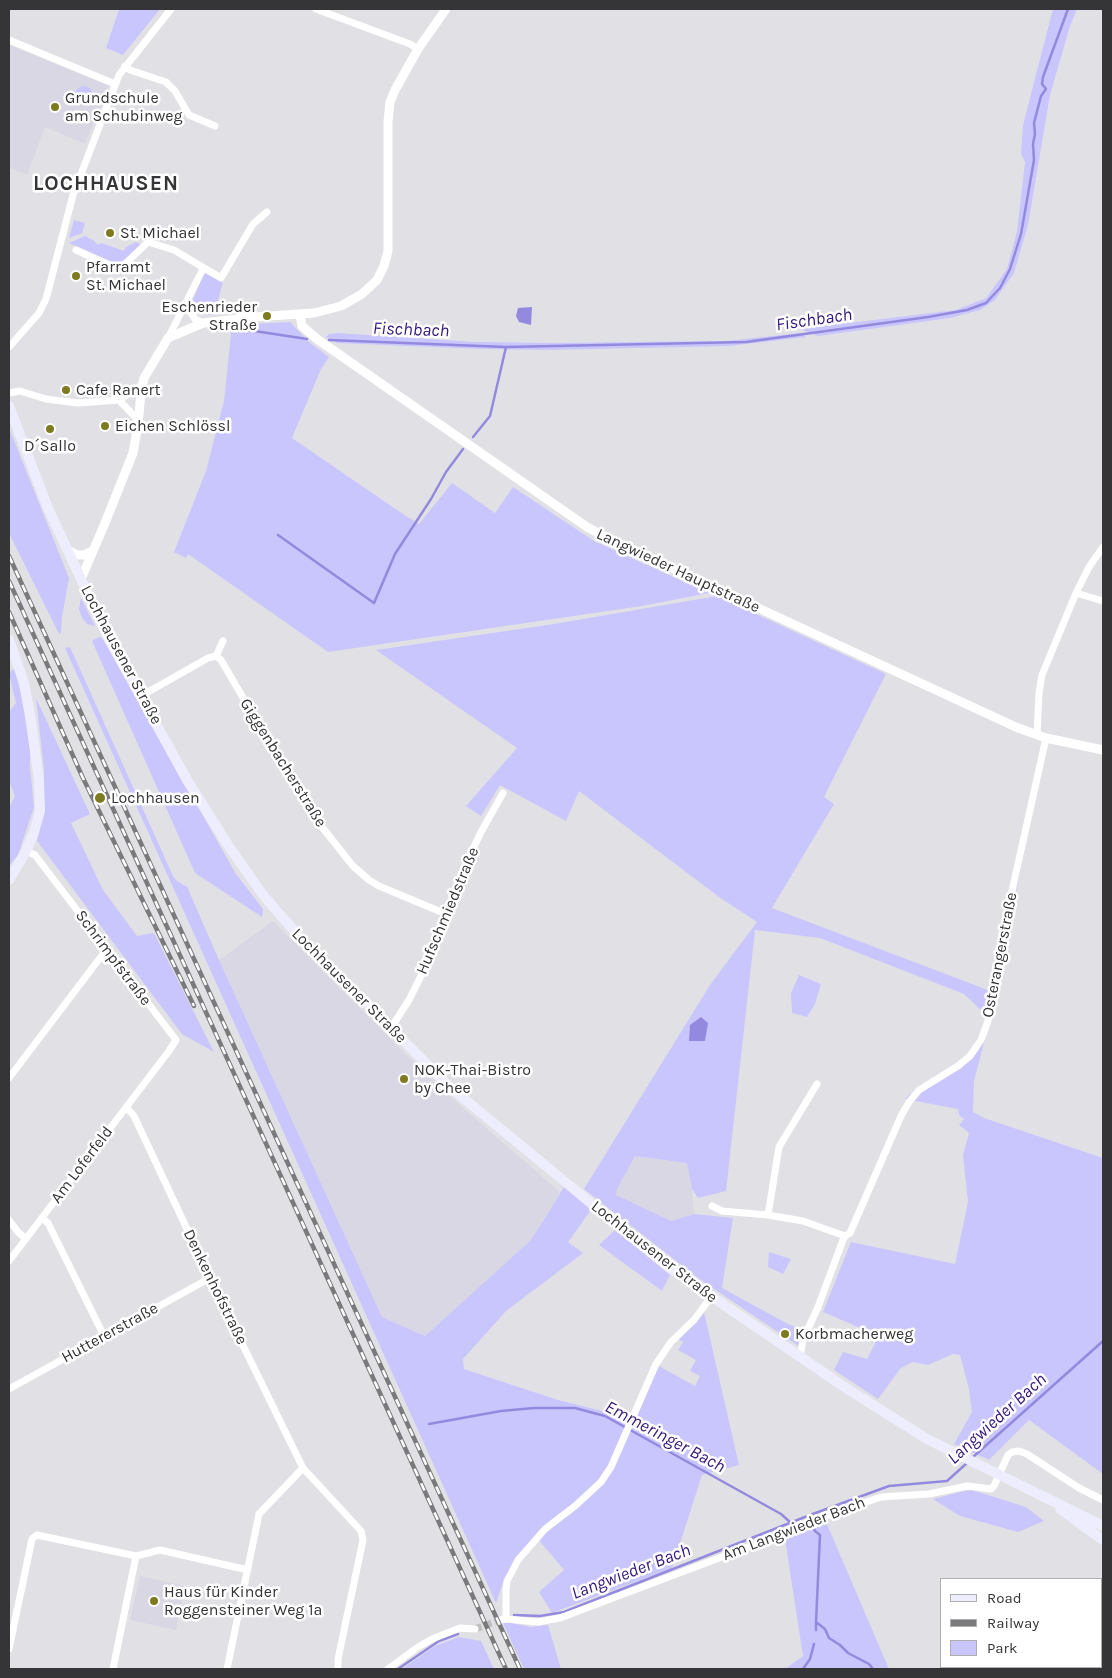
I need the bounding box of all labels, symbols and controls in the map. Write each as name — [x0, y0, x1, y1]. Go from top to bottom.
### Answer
place label: Grundschule am Schubinweg — [65, 88, 183, 126]
marker: Grundschule am Schubinweg — [49, 101, 61, 113]
district label: LOCHHAUSEN — [32, 171, 180, 197]
place label: St. Michael — [120, 223, 200, 243]
marker: St. Michael — [104, 227, 116, 239]
place label: Pfarramt St. Michael — [86, 257, 166, 295]
marker: Pfarramt St. Michael — [70, 270, 82, 282]
place label: Eschenrieder Straße — [162, 297, 257, 335]
water label: Fischbach — [775, 304, 853, 336]
marker: Eschenrieder Straße — [261, 310, 273, 322]
water label: Fischbach — [372, 318, 450, 342]
place label: Cafe Ranert — [76, 380, 160, 400]
marker: Cafe Ranert — [60, 384, 72, 396]
place label: Eichen Schlössl — [115, 416, 230, 436]
marker: Eichen Schlössl — [99, 420, 111, 432]
marker: D´Sallo — [44, 423, 56, 435]
place label: D´Sallo — [24, 436, 76, 456]
street label: Langwieder Hauptstraße — [593, 525, 763, 617]
street label: Lochhausener Straße — [76, 582, 166, 728]
street label: Giggenbacherstraße — [236, 695, 330, 831]
place label: Lochhausen — [111, 788, 200, 808]
marker: Lochhausen — [93, 791, 107, 805]
street label: Hufschmiedstraße — [413, 845, 483, 977]
street label: Osterangerstraße — [978, 891, 1022, 1019]
street label: Schrimpfstraße — [71, 906, 155, 1010]
street label: Lochhausener Straße — [288, 925, 410, 1047]
place label: NOK-Thai-Bistro by Chee — [414, 1060, 531, 1098]
marker: NOK-Thai-Bistro by Chee — [398, 1073, 410, 1085]
street label: Am Loferfeld — [47, 1123, 117, 1207]
street label: Lochhausener Straße — [587, 1197, 721, 1307]
street label: Denkenhofstraße — [179, 1226, 251, 1348]
street label: Huttererstraße — [58, 1299, 162, 1367]
place label: Korbmacherweg — [795, 1324, 913, 1344]
marker: Korbmacherweg — [779, 1328, 791, 1340]
water label: Langwieder Bach — [943, 1369, 1051, 1469]
water label: Emmeringer Bach — [601, 1396, 729, 1478]
street label: Am Langwieder Bach — [720, 1493, 868, 1565]
water label: Langwieder Bach — [568, 1539, 694, 1605]
legend — [940, 1578, 1102, 1668]
place label: Haus für Kinder Roggensteiner Weg 1a — [164, 1582, 322, 1620]
text: Road — [987, 1589, 1022, 1607]
marker: Haus für Kinder Roggensteiner Weg 1a — [148, 1595, 160, 1607]
text: Railway — [987, 1614, 1039, 1632]
text: Park — [987, 1639, 1017, 1657]

